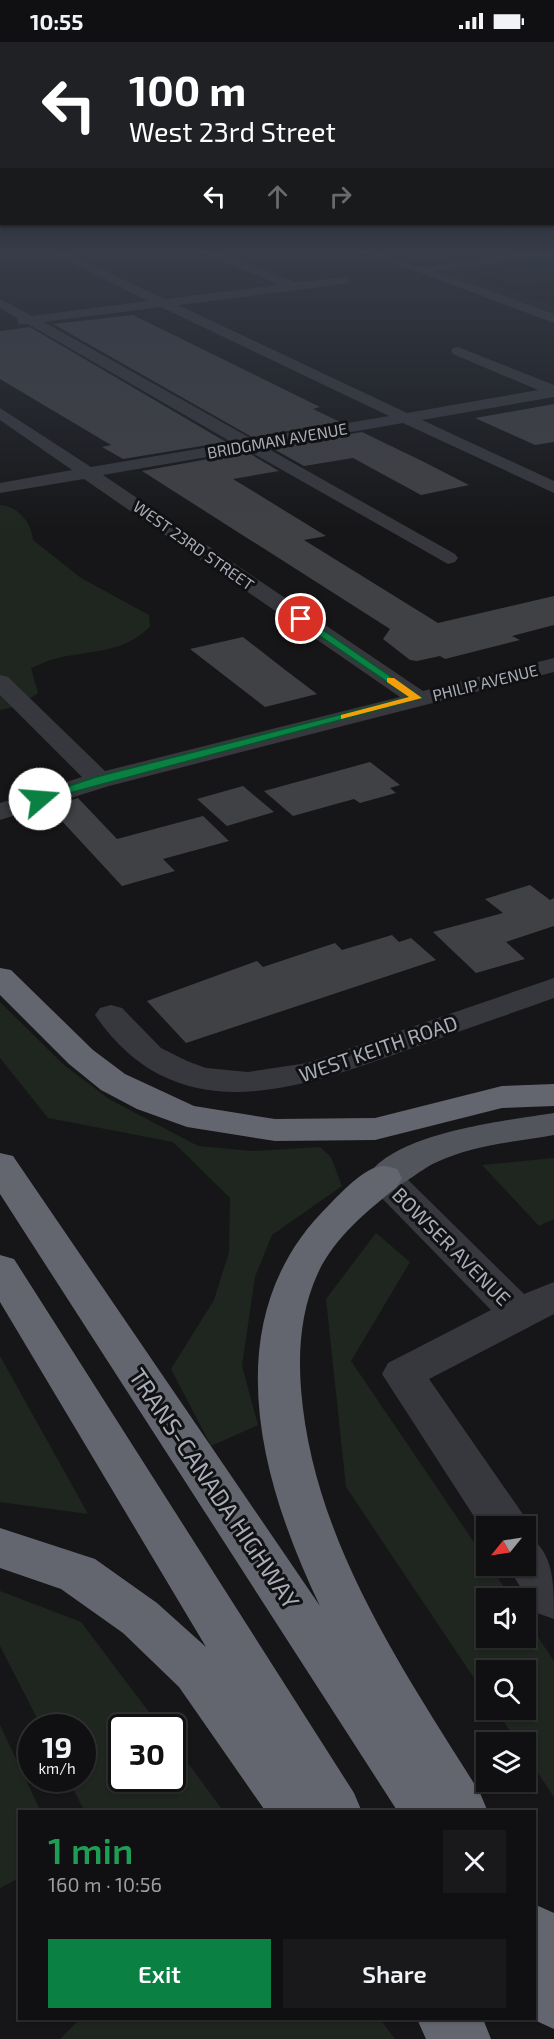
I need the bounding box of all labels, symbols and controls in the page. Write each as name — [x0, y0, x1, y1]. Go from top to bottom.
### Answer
text: 10:55 — [30, 8, 83, 34]
text: 100 m — [129, 64, 246, 114]
icon: left — [30, 66, 108, 144]
text: West 23rd Street — [129, 115, 336, 147]
icon: left — [198, 180, 231, 213]
icon: ahead — [261, 180, 294, 213]
icon: right — [324, 180, 357, 213]
street label: BRIDGMAN AVENUE — [205, 418, 349, 462]
street label: WEST 23RD STREET — [130, 496, 258, 594]
pin — [275, 593, 326, 644]
icon: arrive — [284, 602, 317, 635]
street label: PHILIP AVENUE — [430, 660, 540, 704]
position arrow — [8, 767, 72, 831]
street label: WEST KEITH ROAD — [296, 1010, 460, 1086]
street label: BOWSER AVENUE — [388, 1182, 516, 1310]
street label: TRANS-CANADA HIGHWAY — [124, 1362, 307, 1614]
north arrow — [476, 1516, 536, 1576]
map controls — [476, 1516, 536, 1792]
button: sound — [476, 1588, 536, 1648]
button: search — [476, 1660, 536, 1720]
speed limit sign: 30 — [108, 1714, 186, 1792]
text: 19 — [42, 1728, 72, 1764]
button: layers — [476, 1732, 536, 1792]
text: km/h — [38, 1759, 76, 1777]
text: 1 min — [48, 1828, 133, 1871]
button: close — [443, 1830, 506, 1893]
text: 160 m · 10:56 — [48, 1872, 162, 1896]
button: Exit — [48, 1939, 271, 2008]
button: Share — [283, 1939, 506, 2008]

